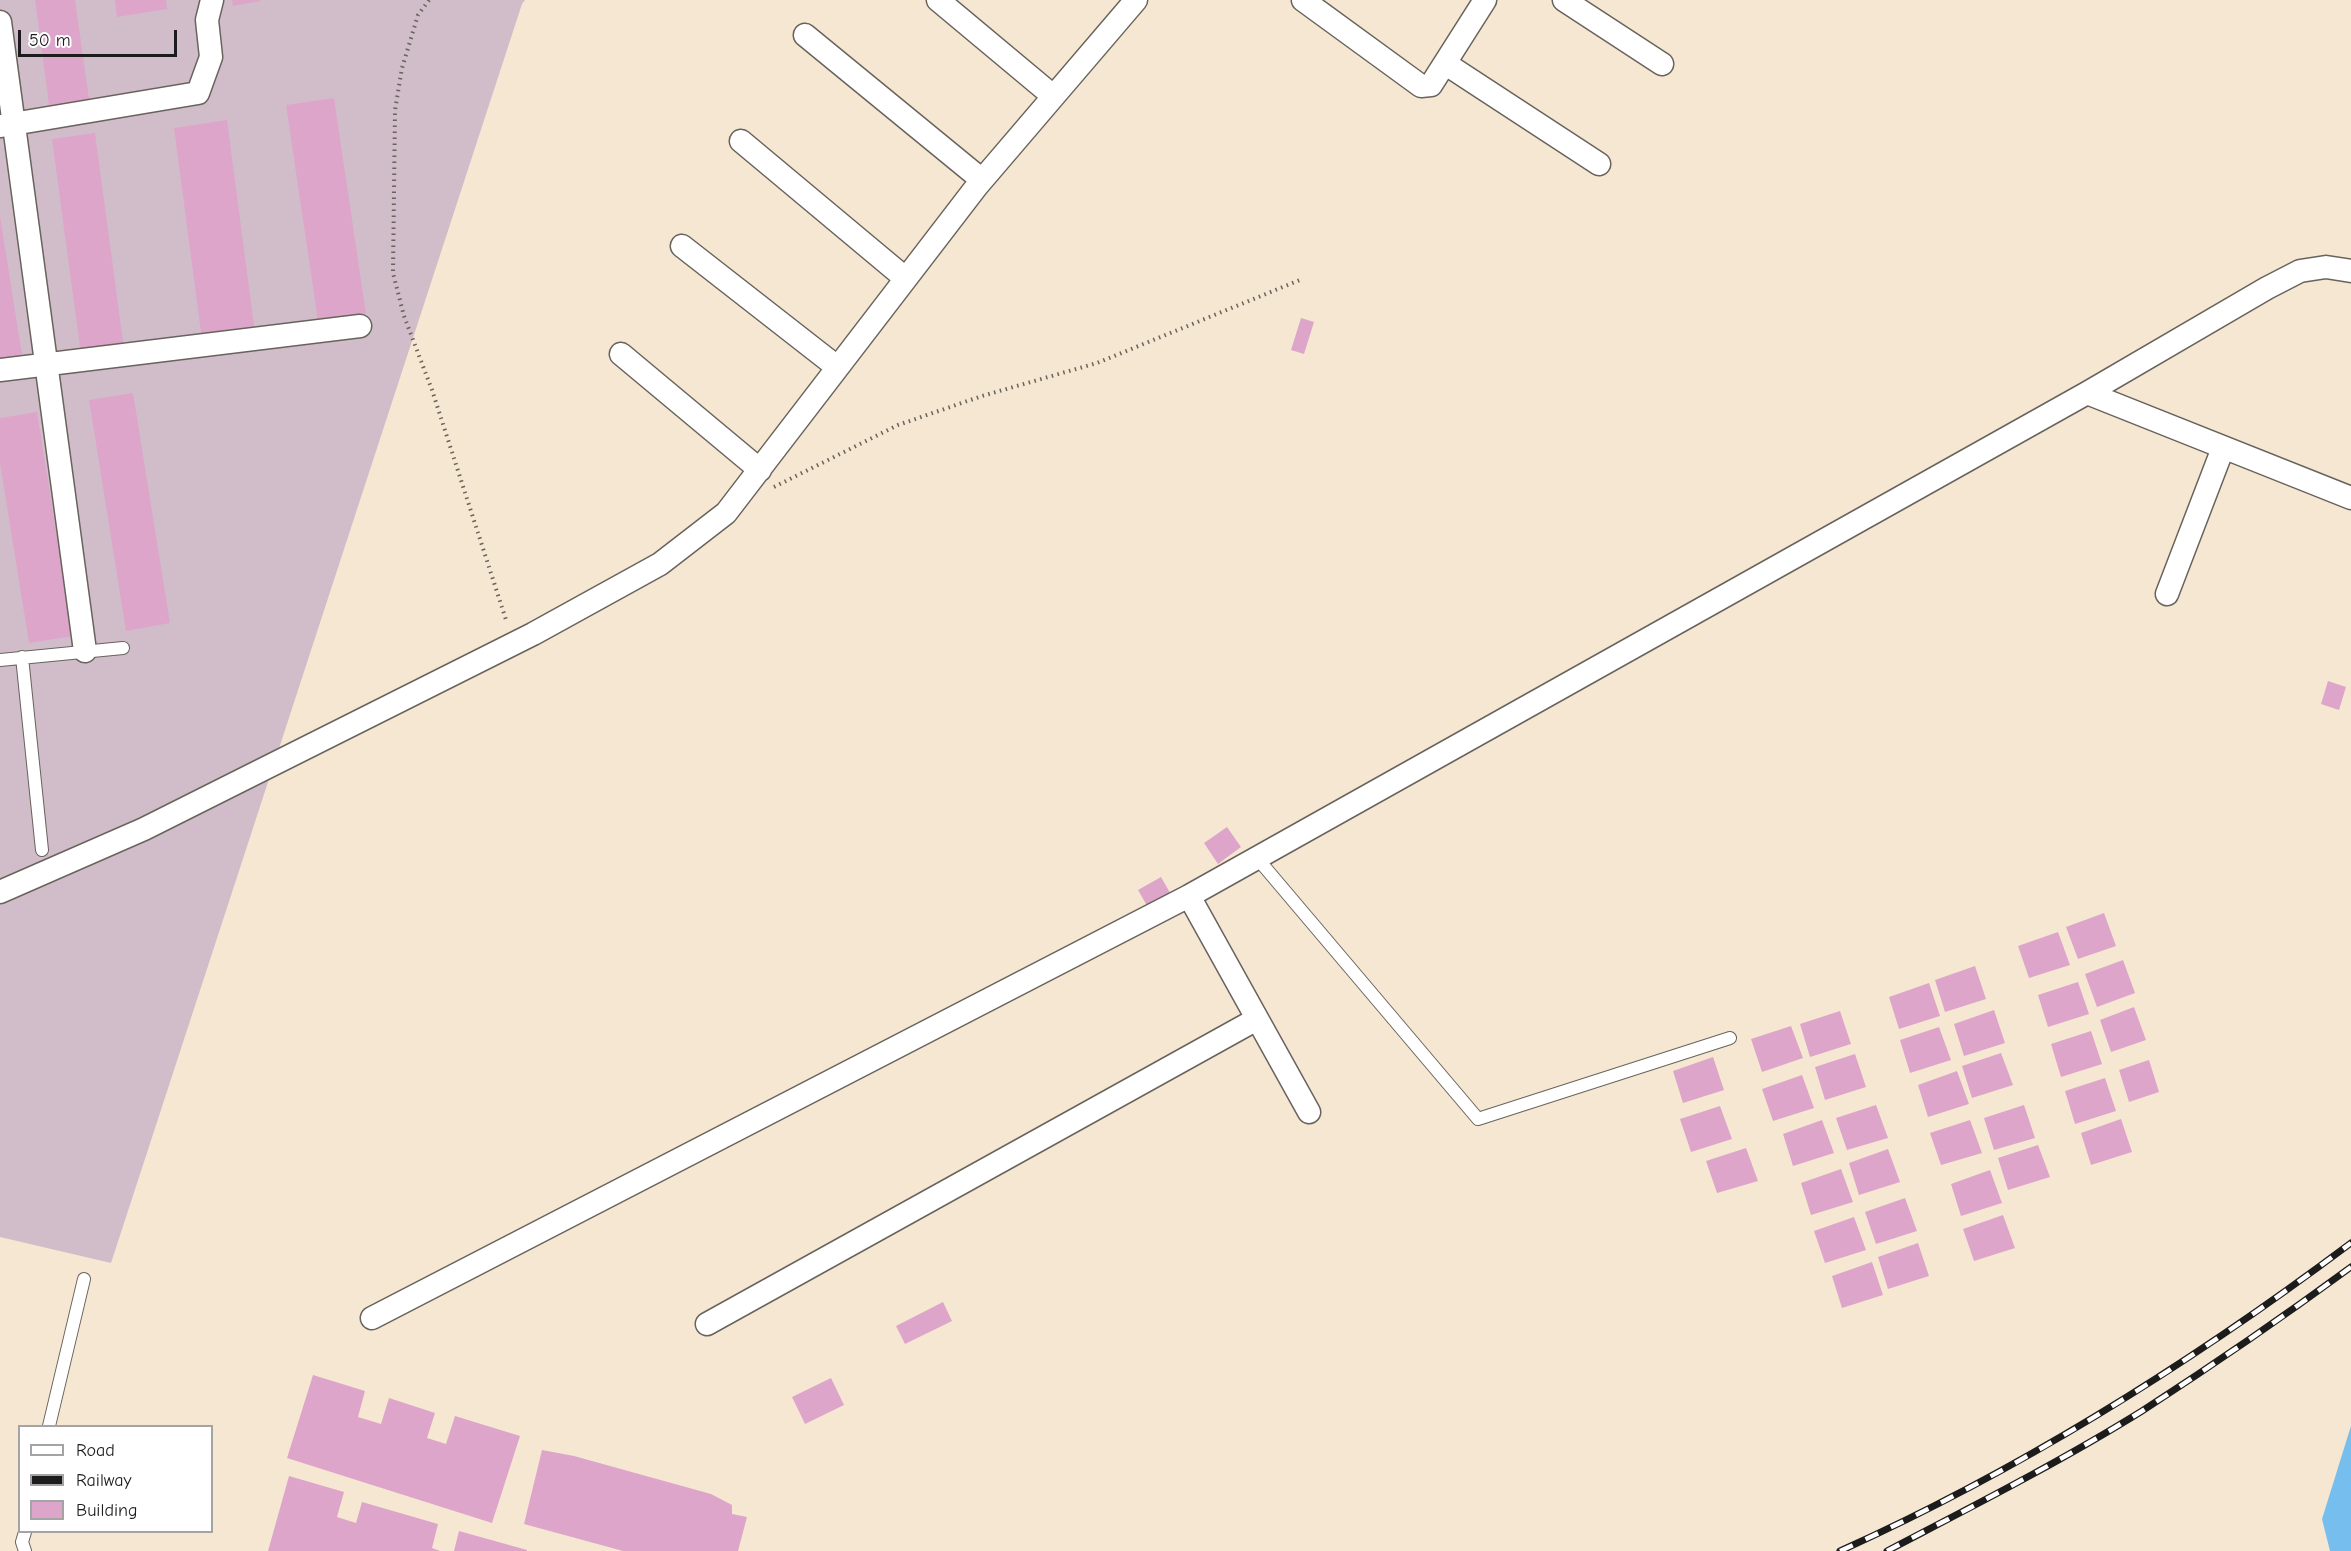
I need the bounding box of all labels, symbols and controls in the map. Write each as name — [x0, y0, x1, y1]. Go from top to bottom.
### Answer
scale bar — [21, 18, 180, 56]
text: 50 m — [29, 30, 71, 51]
legend — [18, 1425, 213, 1533]
text: Road — [76, 1440, 115, 1461]
text: Railway — [76, 1470, 132, 1491]
text: Building — [76, 1500, 138, 1521]

